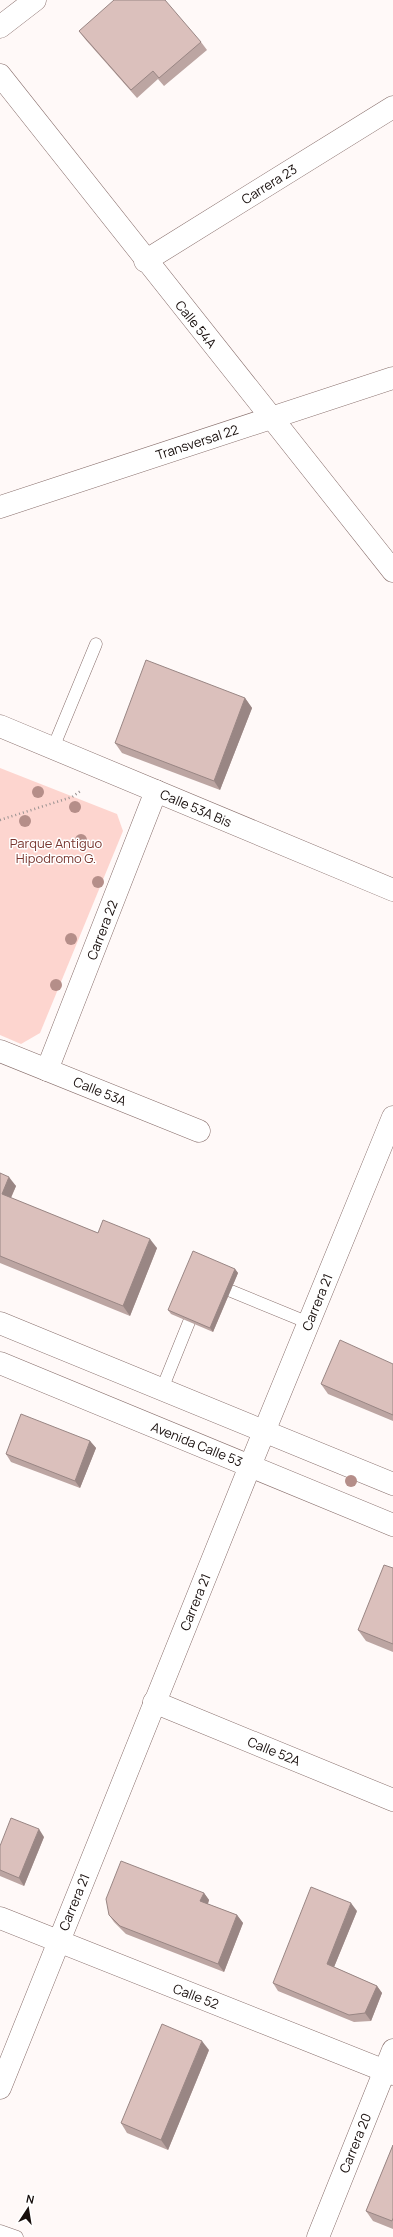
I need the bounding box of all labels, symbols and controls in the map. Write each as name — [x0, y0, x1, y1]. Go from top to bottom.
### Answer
street label: Carrera 23 — [238, 160, 300, 208]
street label: Calle 54A — [171, 296, 221, 352]
street label: Transversal 22 — [153, 420, 241, 464]
street label: Calle 53A Bis — [157, 785, 235, 831]
park label: Parque Antiguo Hipodromo G. — [10, 834, 103, 867]
street label: Carrera 22 — [82, 898, 122, 962]
street label: Calle 53A — [71, 1072, 129, 1110]
street label: Carrera 21 — [297, 1271, 337, 1333]
street label: Avenida Calle 53 — [149, 1417, 245, 1471]
street label: Carrera 21 — [175, 1571, 215, 1633]
street label: Calle 52A — [245, 1732, 303, 1770]
street label: Carrera 21 — [54, 1871, 94, 1933]
street label: Calle 52 — [171, 1979, 221, 2013]
street label: Carrera 20 — [335, 2110, 375, 2176]
north arrow — [8, 2189, 48, 2229]
text: N — [25, 2191, 36, 2207]

